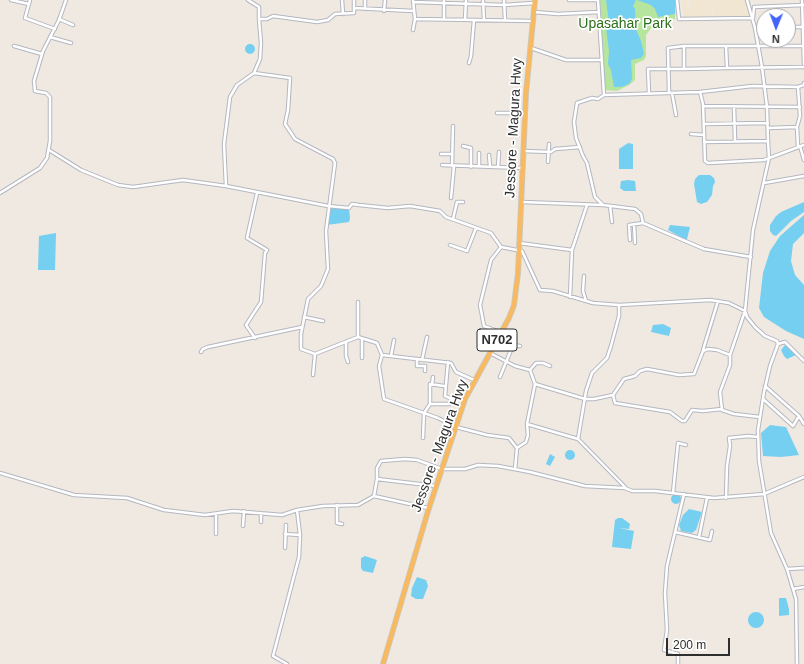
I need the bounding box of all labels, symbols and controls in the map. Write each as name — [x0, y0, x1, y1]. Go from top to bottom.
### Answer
north arrow — [756, 8, 796, 48]
park label: Upasahar Park — [578, 16, 672, 32]
text: N — [772, 33, 780, 45]
street label: Jessore - Magura Hwy — [502, 58, 526, 198]
road number: N702 — [477, 329, 517, 351]
street label: Jessore - Magura Hwy — [408, 377, 472, 515]
scale bar — [668, 630, 732, 656]
text: 200 m — [673, 638, 706, 652]

